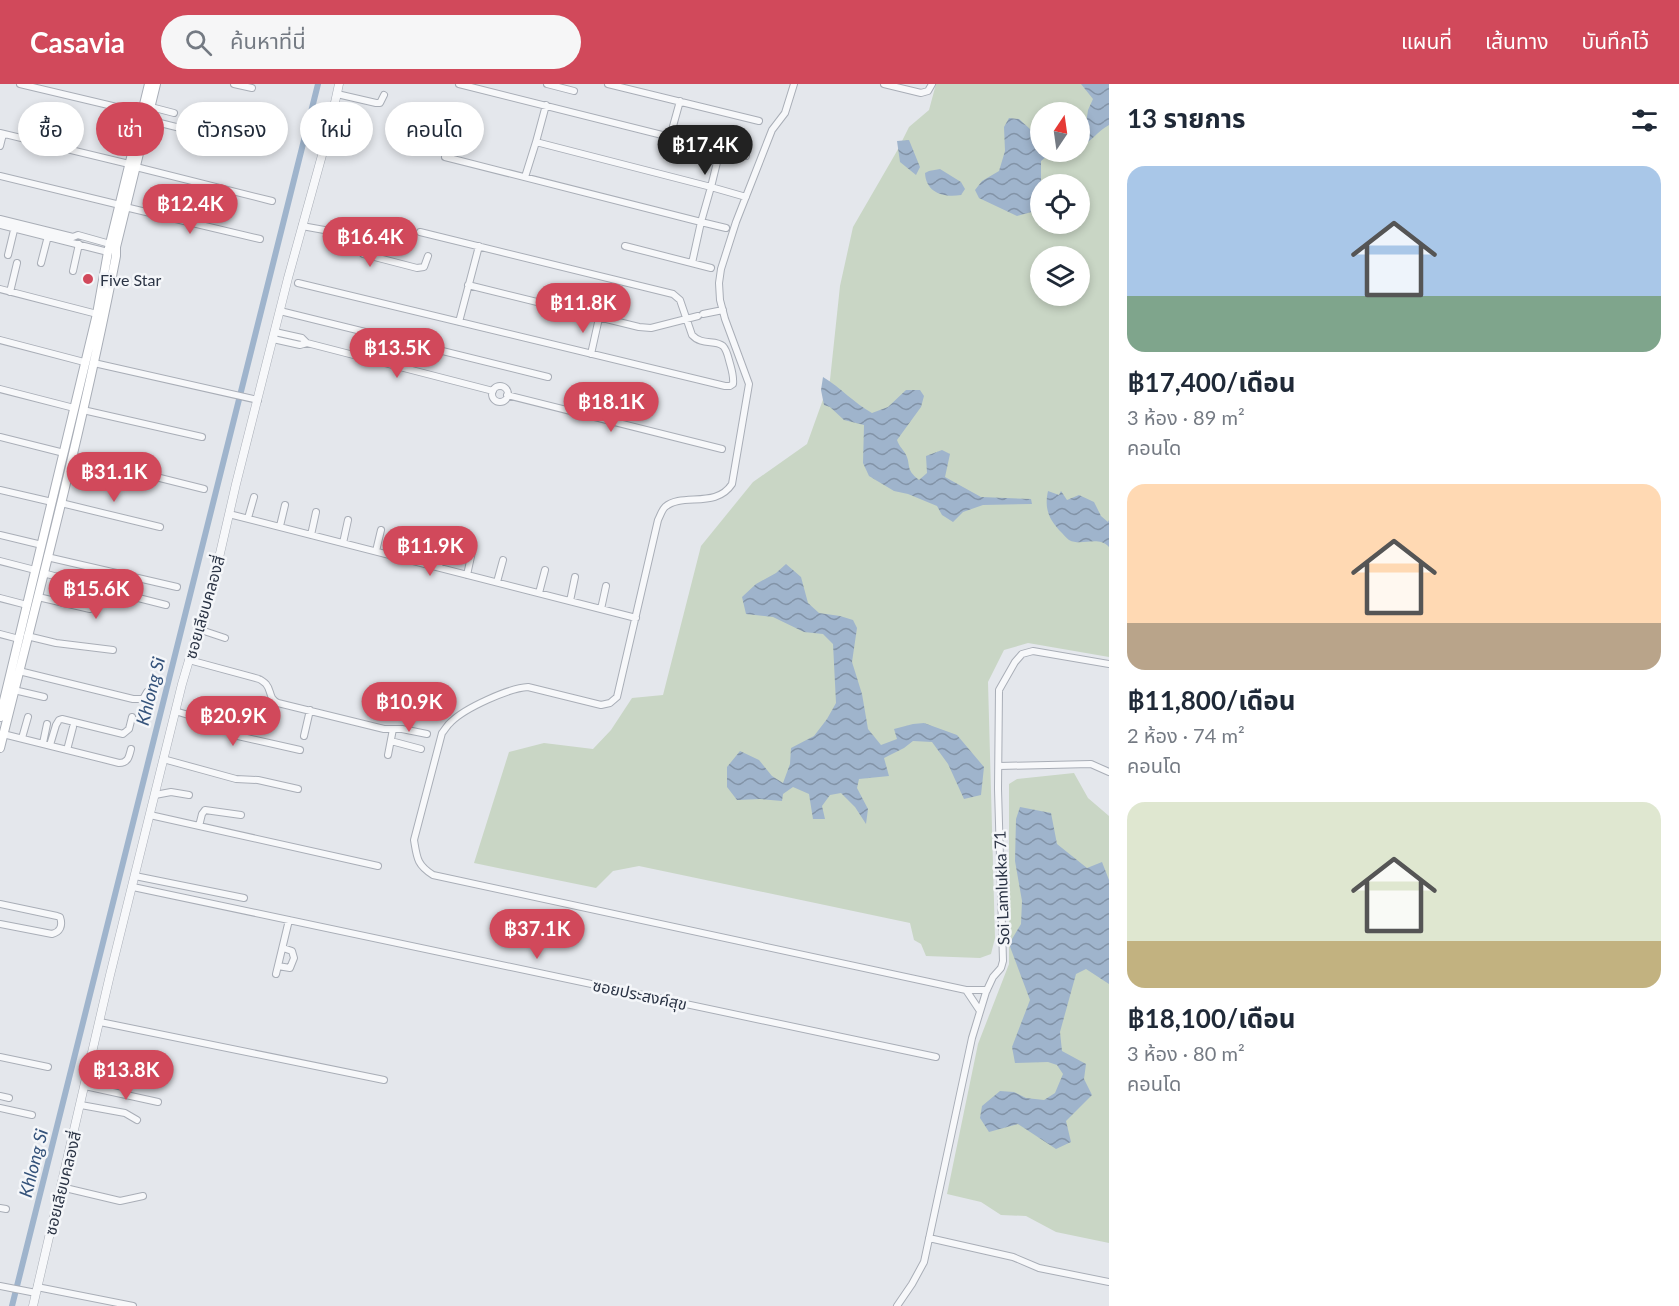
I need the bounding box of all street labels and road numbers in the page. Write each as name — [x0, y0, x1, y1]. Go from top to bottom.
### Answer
street label: ซอยเลียบคลองสี่ — [179, 553, 228, 661]
street label: Soi Lamlukka 71 — [990, 830, 1012, 946]
street label: ซอยประสงค์สุข — [591, 975, 689, 1014]
street label: ซอยเลียบคลองสี่ — [39, 1129, 84, 1237]

